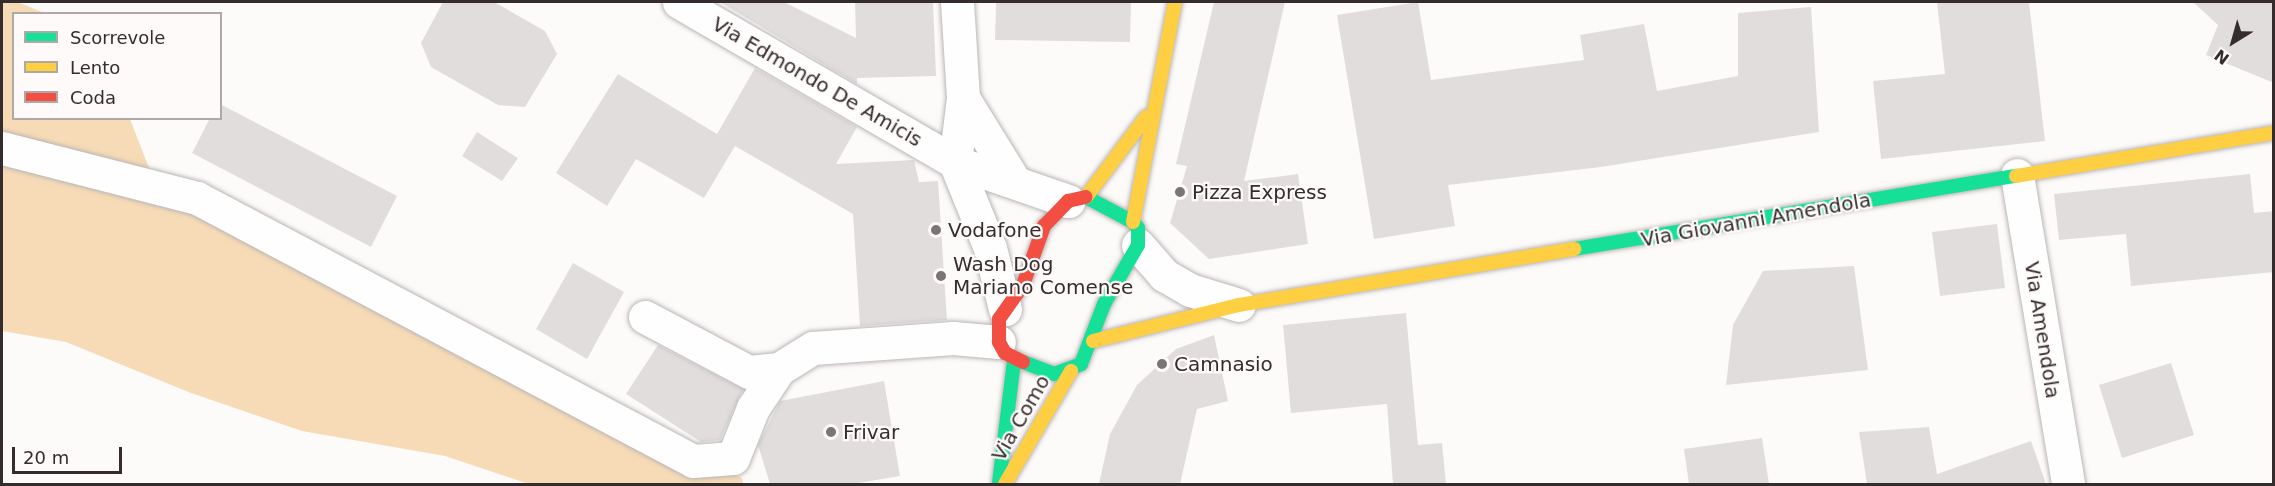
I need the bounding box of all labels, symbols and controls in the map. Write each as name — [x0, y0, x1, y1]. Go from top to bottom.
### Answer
legend — [12, 12, 222, 120]
street label: Via Edmondo De Amicis — [708, 12, 926, 152]
north arrow — [2203, 12, 2263, 72]
text: Scorrevole — [70, 27, 165, 48]
text: N — [2211, 45, 2233, 68]
text: Lento — [70, 57, 120, 78]
text: Coda — [70, 87, 116, 108]
place label: Pizza Express — [1192, 180, 1327, 204]
marker: Pizza Express — [1173, 185, 1187, 199]
street label: Via Giovanni Amendola — [1639, 188, 1873, 252]
place label: Vodafone — [948, 218, 1042, 242]
marker: Vodafone — [929, 223, 943, 237]
place label: Wash Dog Mariano Comense — [953, 252, 1133, 299]
street label: Via Amendola — [2019, 260, 2065, 400]
marker: Wash Dog Mariano Comense — [934, 269, 948, 283]
place label: Camnasio — [1174, 352, 1273, 376]
marker: Camnasio — [1155, 357, 1169, 371]
street label: Via Como — [987, 371, 1055, 465]
place label: Frivar — [843, 420, 899, 444]
marker: Frivar — [824, 425, 838, 439]
scale bar — [15, 435, 124, 473]
text: 20 m — [23, 447, 69, 468]

